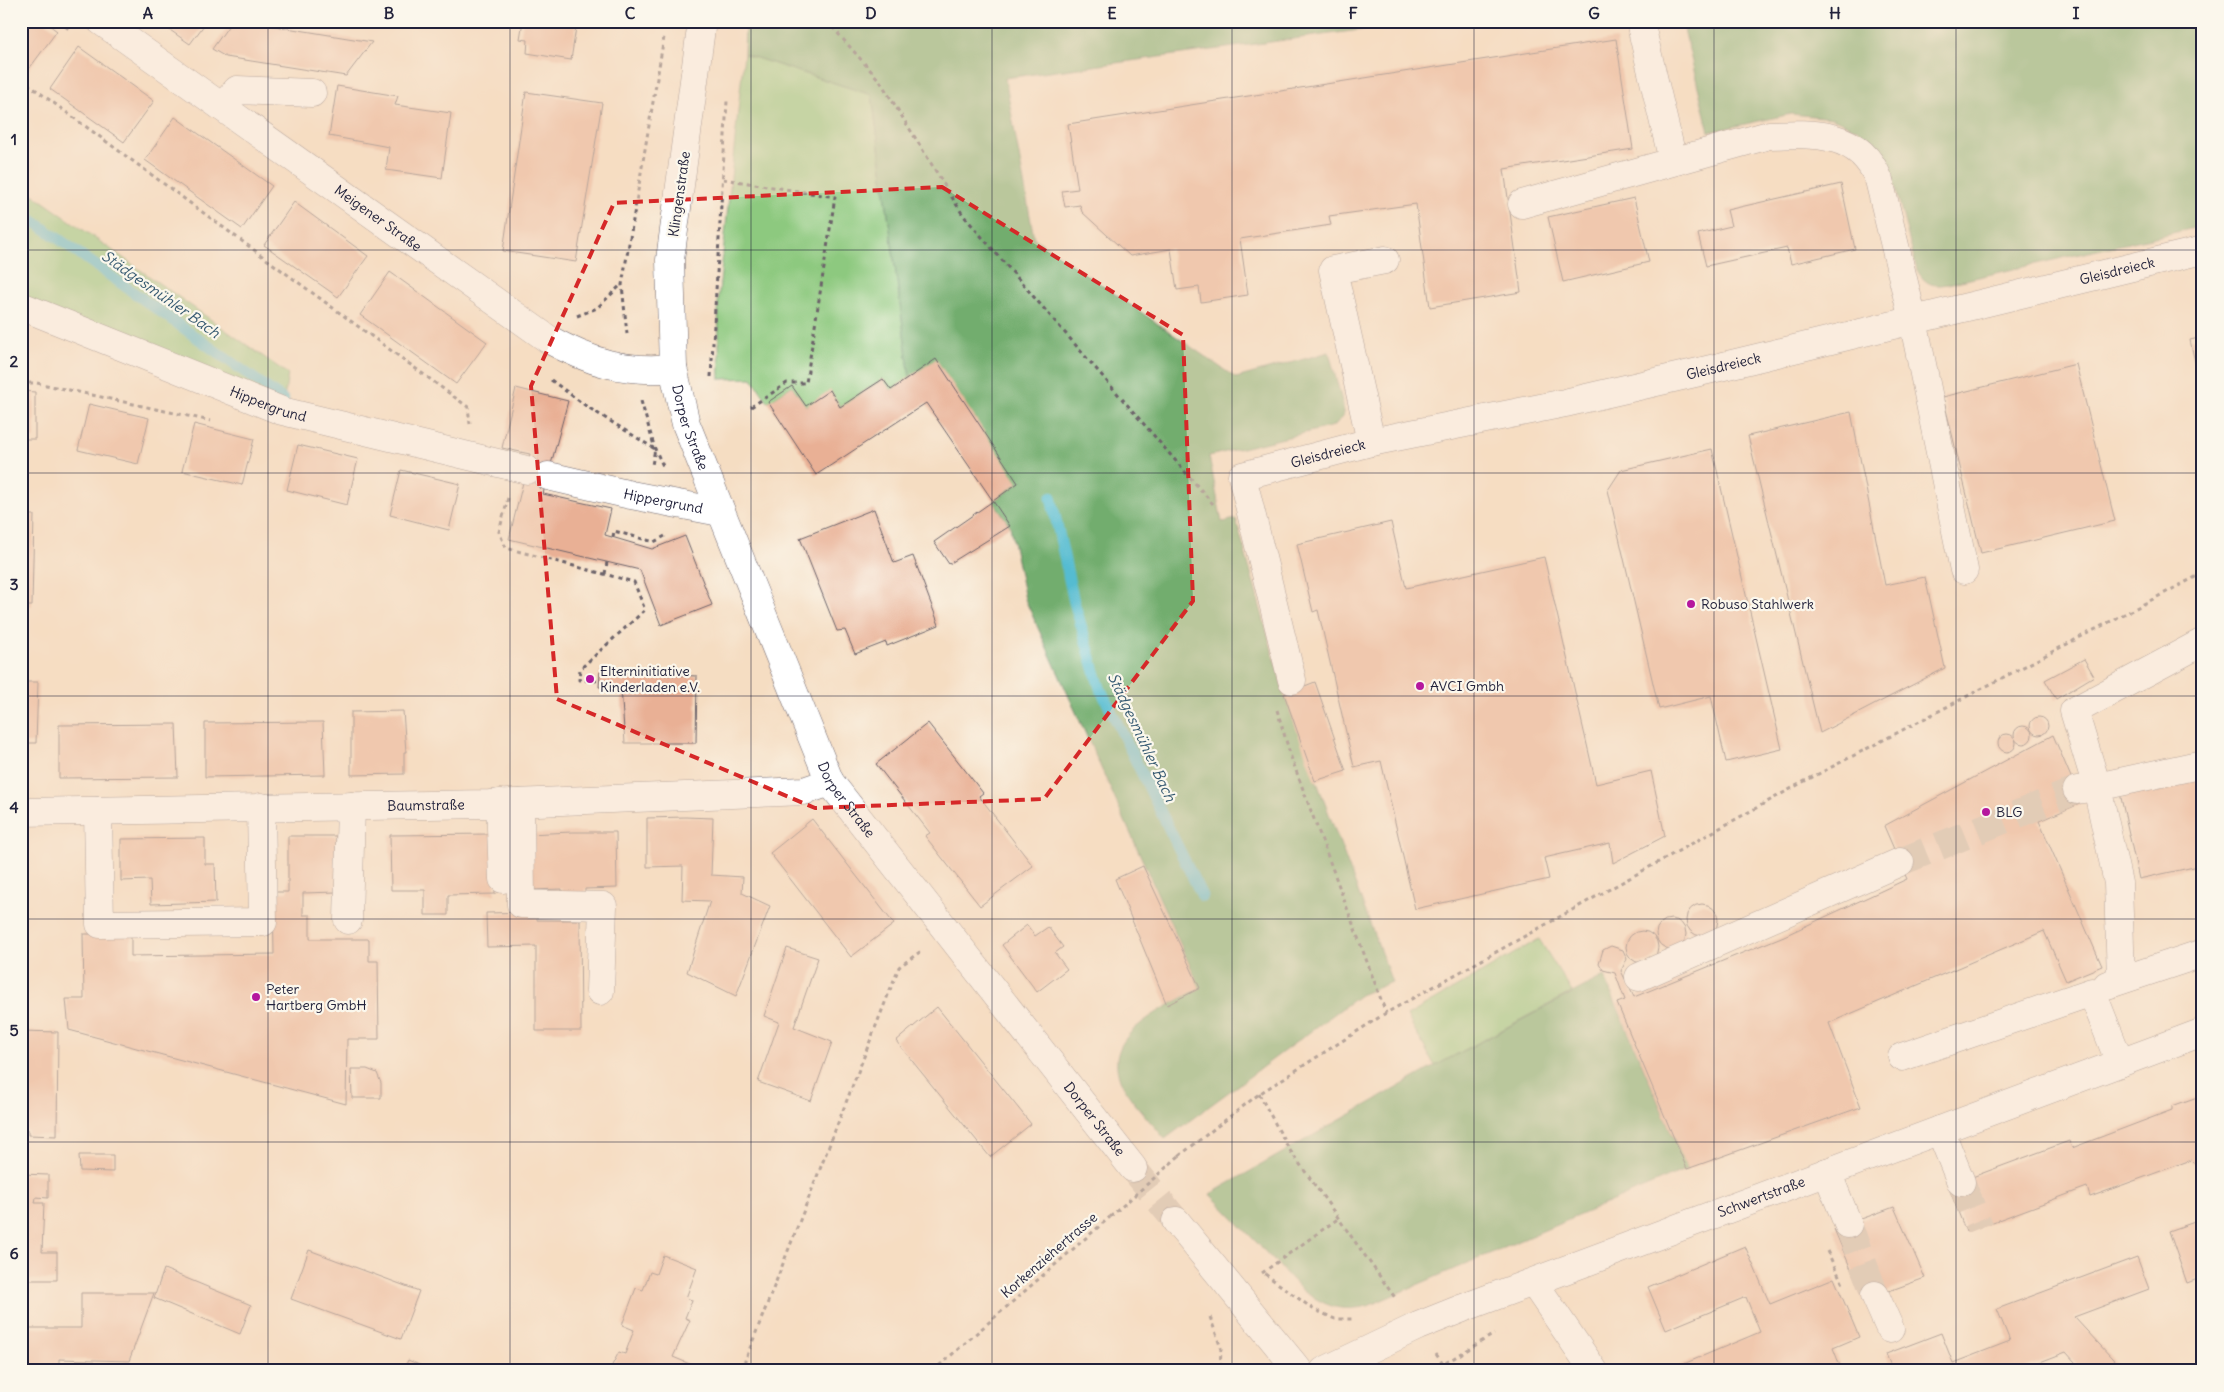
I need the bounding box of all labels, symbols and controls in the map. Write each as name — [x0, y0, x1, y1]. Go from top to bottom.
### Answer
text: A — [143, 3, 153, 23]
text: B — [384, 3, 395, 23]
text: C — [625, 3, 636, 23]
text: D — [865, 3, 877, 23]
text: E — [1107, 3, 1117, 23]
text: F — [1348, 3, 1358, 23]
text: G — [1588, 3, 1600, 23]
text: H — [1829, 3, 1841, 23]
text: I — [2073, 3, 2080, 23]
text: 1 — [11, 129, 17, 149]
street label: Klingenstraße — [664, 150, 694, 238]
street label: Meigener Straße — [331, 181, 425, 255]
water label: Städgesmühler Bach — [98, 246, 224, 342]
street label: Gleisdreieck — [2078, 253, 2156, 289]
street label: Gleisdreieck — [1684, 348, 1763, 384]
text: 2 — [10, 351, 19, 371]
street label: Hippergrund — [227, 382, 308, 426]
street label: Dorper Straße — [668, 383, 713, 473]
street label: Gleisdreieck — [1289, 435, 1367, 472]
street label: Hippergrund — [622, 485, 704, 518]
text: 3 — [9, 574, 19, 594]
place label: Robuso Stahlwerk — [1701, 595, 1814, 613]
marker: Robuso Stahlwerk — [1685, 598, 1697, 610]
place label: Elterninitiative Kinderladen e.V. — [600, 662, 700, 696]
water label: Städgesmühler Bach — [1104, 670, 1180, 805]
marker: Elterninitiative Kinderladen e.V. — [584, 673, 596, 685]
place label: AVCI Gmbh — [1430, 677, 1504, 695]
marker: AVCI Gmbh — [1414, 680, 1426, 692]
street label: Dorper Straße — [814, 759, 879, 841]
street label: Baumstraße — [387, 795, 465, 815]
text: 4 — [9, 797, 19, 817]
place label: BLG — [1996, 803, 2022, 821]
marker: BLG — [1980, 806, 1992, 818]
place label: Peter Hartberg GmbH — [266, 980, 367, 1014]
marker: Peter Hartberg GmbH — [250, 991, 262, 1003]
text: 5 — [9, 1020, 19, 1040]
street label: Dorper Straße — [1060, 1078, 1129, 1160]
street label: Schwertstraße — [1715, 1172, 1807, 1221]
street label: Korkenziehertrasse — [997, 1208, 1101, 1302]
text: 6 — [9, 1243, 19, 1263]

